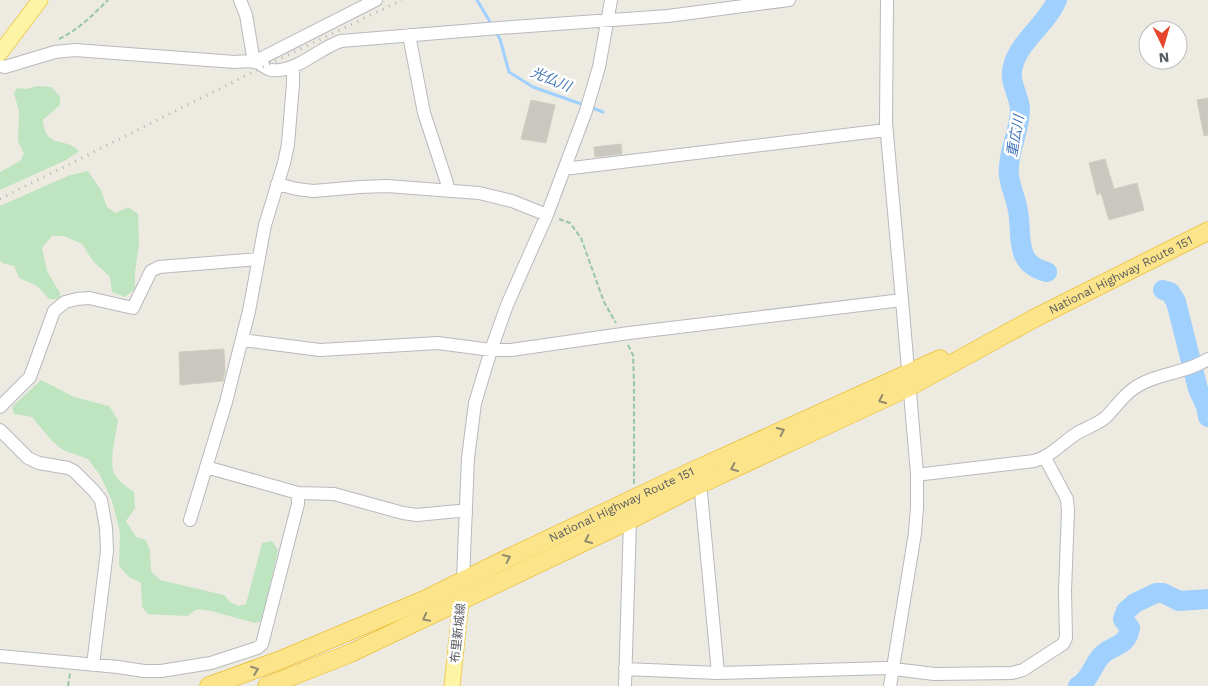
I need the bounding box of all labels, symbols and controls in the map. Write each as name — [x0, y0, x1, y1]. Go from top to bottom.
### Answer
north arrow — [1138, 20, 1188, 70]
text: N — [1158, 50, 1170, 66]
water label: 光仏川 — [529, 63, 575, 95]
water label: 重広川 — [1003, 112, 1027, 158]
street label: National Highway Route 151 — [1046, 233, 1195, 317]
one-way arrow — [878, 394, 887, 404]
one-way arrow — [776, 426, 785, 437]
one-way arrow — [730, 462, 739, 473]
street label: National Highway Route 151 — [547, 464, 696, 545]
one-way arrow — [584, 533, 593, 544]
one-way arrow — [502, 554, 511, 565]
street label: 布里新城線 — [448, 602, 468, 664]
one-way arrow — [422, 612, 431, 622]
one-way arrow — [250, 666, 258, 676]

